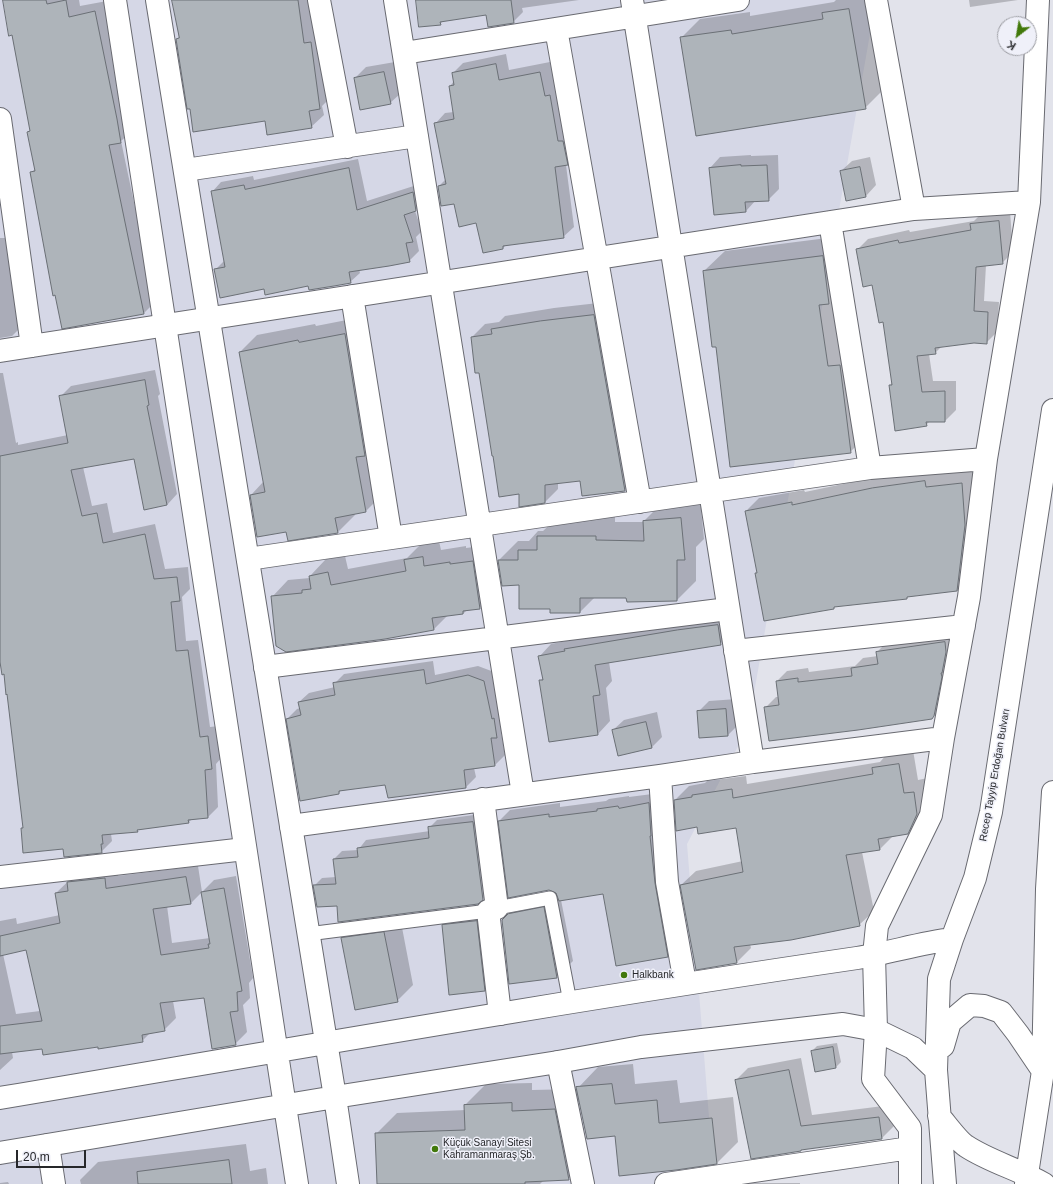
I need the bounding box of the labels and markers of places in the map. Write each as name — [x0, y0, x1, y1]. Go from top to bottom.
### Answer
place label: Halkbank — [632, 969, 674, 981]
marker: Halkbank — [619, 970, 629, 980]
place label: Küçük Sanayi Sitesi Kahramanmaraş Şb. — [443, 1137, 535, 1160]
marker: Küçük Sanayi Sitesi Kahramanmaraş Şb. — [430, 1144, 440, 1154]

